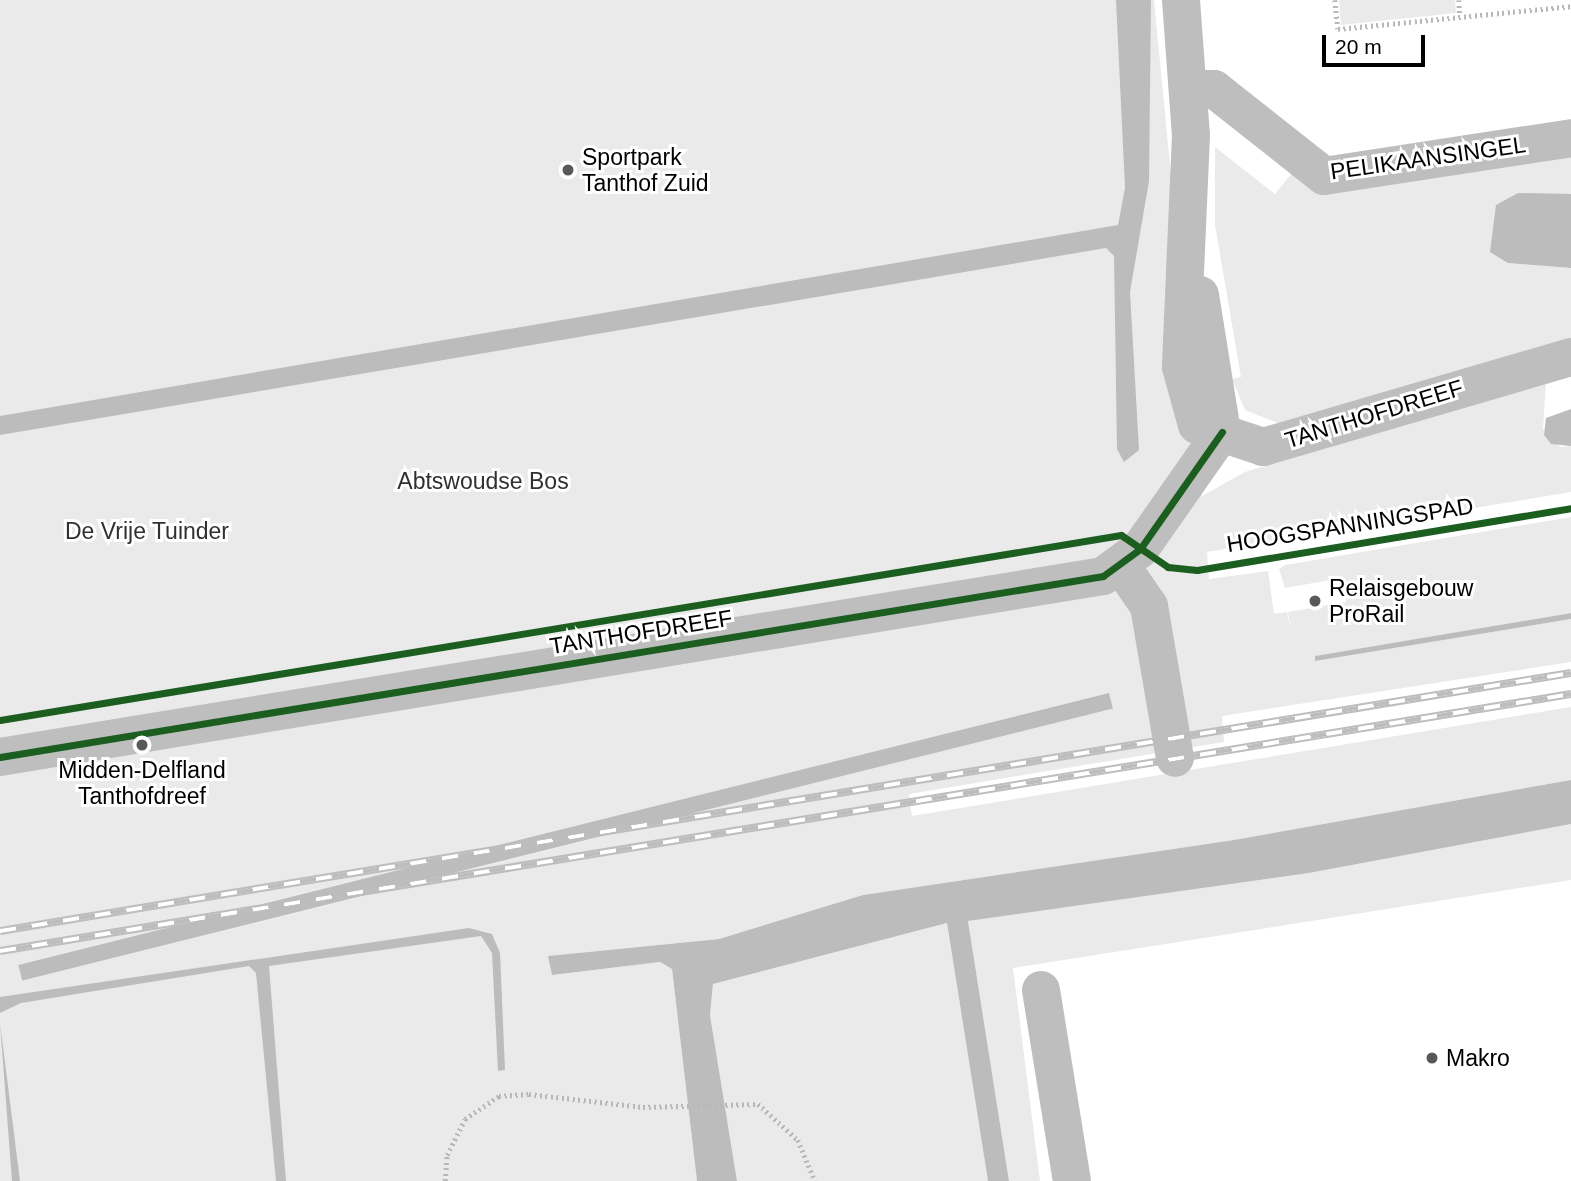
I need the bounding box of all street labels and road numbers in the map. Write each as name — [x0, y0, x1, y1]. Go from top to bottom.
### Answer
street label: PELIKAANSINGEL — [1329, 131, 1527, 185]
street label: TANTHOFDREEF — [1282, 374, 1466, 454]
street label: HOOGSPANNINGSPAD — [1225, 492, 1475, 558]
street label: TANTHOFDREEF — [548, 604, 734, 660]

